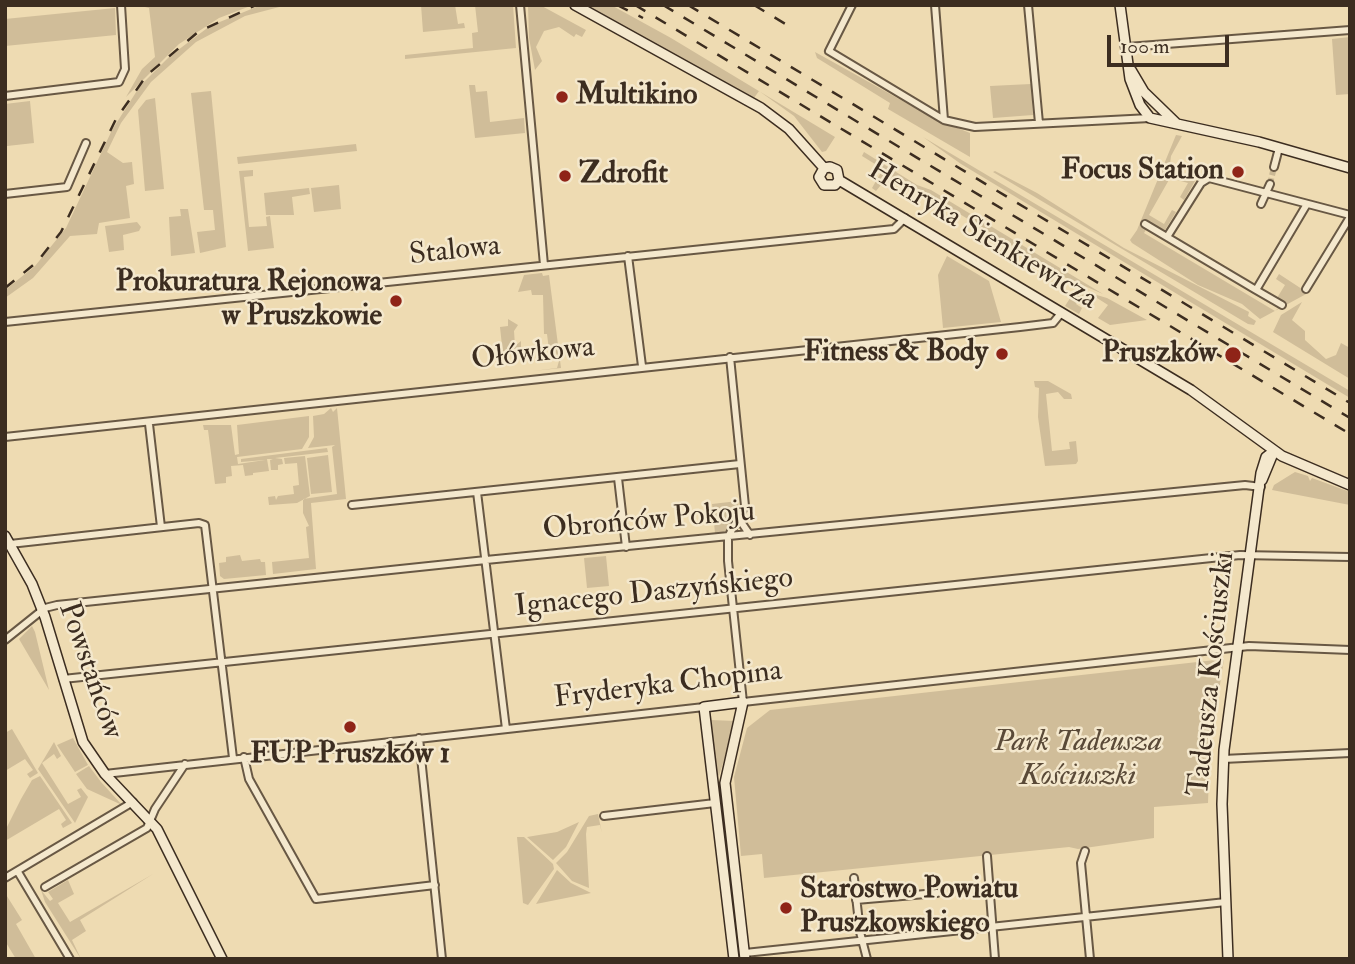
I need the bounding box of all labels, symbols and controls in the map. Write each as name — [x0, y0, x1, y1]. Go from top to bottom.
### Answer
scale bar — [1110, 21, 1232, 65]
text: 100 m — [1120, 33, 1170, 60]
place label: Multikino — [576, 79, 697, 115]
marker: Multikino — [554, 89, 570, 105]
street label: Henryka Sienkiewicza — [861, 153, 1103, 319]
place label: Focus Station — [1061, 154, 1224, 190]
place label: Zdrofit — [579, 158, 668, 194]
marker: Focus Station — [1230, 164, 1246, 180]
marker: Zdrofit — [557, 168, 573, 184]
street label: Stalowa — [408, 229, 502, 275]
place label: Prokuratura Rejonowa w Pruszkowie — [115, 266, 382, 336]
marker: Prokuratura Rejonowa w Pruszkowie — [388, 293, 404, 309]
street label: Ołówkowa — [470, 331, 596, 379]
place label: Fitness & Body — [804, 336, 988, 372]
place label: Pruszków — [1102, 337, 1217, 373]
marker: Pruszków — [1223, 345, 1243, 365]
marker: Fitness & Body — [994, 346, 1010, 362]
street label: Obrońców Pokoju — [541, 495, 757, 549]
street label: Tadeusza Kościuszki — [1182, 550, 1244, 798]
street label: Ignacego Daszyńskiego — [513, 561, 795, 627]
street label: Powstańców — [49, 598, 129, 744]
street label: Fryderyka Chopina — [552, 654, 784, 718]
marker: FUP Pruszków 1 — [342, 719, 358, 735]
park label: Park Tadeusza Kościuszki — [994, 726, 1162, 796]
place label: FUP Pruszków 1 — [250, 738, 450, 774]
place label: Starostwo Powiatu Pruszkowskiego — [800, 873, 1018, 944]
marker: Starostwo Powiatu Pruszkowskiego — [778, 900, 794, 916]

